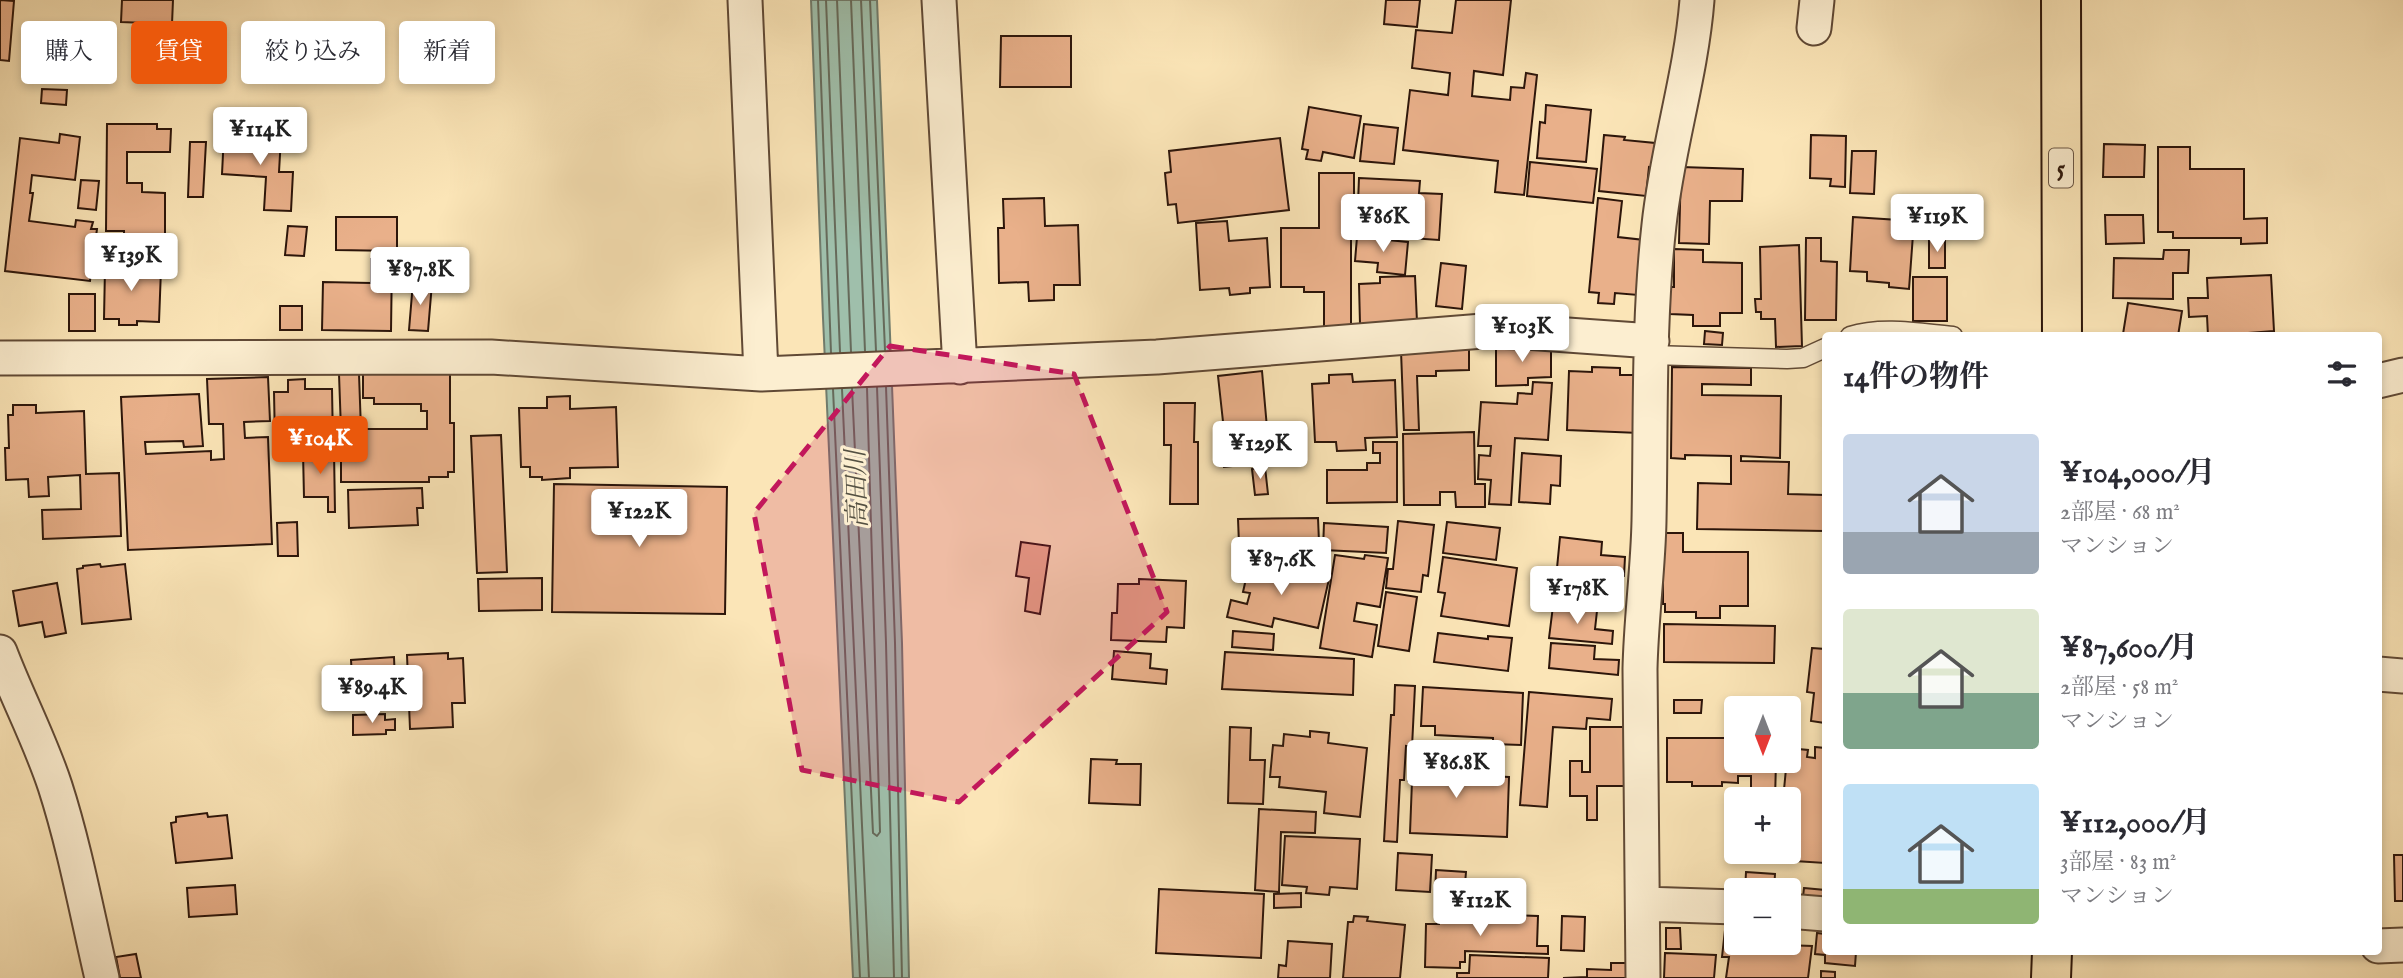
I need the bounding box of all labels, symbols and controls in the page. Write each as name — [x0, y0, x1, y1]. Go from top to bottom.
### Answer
chip: 購入 — [21, 21, 117, 84]
chip: 賃貸 — [131, 21, 227, 84]
chip: 絞り込み — [241, 21, 385, 84]
chip: 新着 — [399, 21, 495, 84]
pin: ¥114K — [211, 108, 309, 167]
text: ¥114K — [229, 115, 291, 144]
road number: 5 — [2049, 148, 2073, 188]
pin: ¥86K — [1342, 194, 1424, 254]
pin: ¥119K — [1888, 194, 1986, 254]
text: ¥86K — [1357, 202, 1409, 231]
text: ¥119K — [1907, 202, 1967, 231]
pin: ¥139K — [82, 233, 180, 293]
text: ¥139K — [101, 241, 161, 270]
pin: ¥87.8K — [363, 247, 477, 307]
text: ¥87.8K — [386, 255, 454, 284]
pin: ¥103K — [1473, 304, 1571, 364]
text: ¥103K — [1491, 312, 1553, 341]
icon: filters — [2323, 355, 2361, 393]
text: 14件の物件 — [1843, 359, 1989, 397]
pin: ¥104K — [271, 416, 369, 476]
pin: ¥129K — [1211, 421, 1309, 481]
text: ¥104K — [288, 424, 352, 453]
text: ¥129K — [1229, 429, 1291, 458]
water label: 高田川 — [840, 446, 875, 529]
text: ¥104,000/月 — [2060, 455, 2216, 493]
icon: home — [1899, 462, 1983, 546]
pin: ¥122K — [590, 490, 688, 549]
text: ¥122K — [607, 497, 671, 526]
text: 2部屋 · 68 m² — [2060, 498, 2180, 527]
text: マンション — [2060, 532, 2174, 561]
pin: ¥87.6K — [1224, 538, 1338, 597]
text: ¥87.6K — [1247, 545, 1315, 574]
pin: ¥178K — [1528, 566, 1626, 626]
text: ¥178K — [1546, 574, 1608, 603]
text: ¥87,600/月 — [2060, 630, 2198, 668]
icon: home — [1899, 637, 1983, 721]
pin: ¥89.4K — [315, 666, 429, 725]
text: ¥89.4K — [338, 673, 406, 702]
text: 2部屋 · 58 m² — [2060, 673, 2178, 702]
north arrow — [1724, 696, 1801, 774]
map controls — [1724, 696, 1801, 955]
text: マンション — [2060, 707, 2174, 736]
pin: ¥86.8K — [1399, 740, 1513, 800]
text: ¥86.8K — [1423, 748, 1489, 777]
button: + — [1724, 787, 1801, 864]
text: ¥112,000/月 — [2060, 805, 2211, 843]
icon: home — [1899, 812, 1983, 896]
text: 3部屋 · 83 m² — [2060, 848, 2177, 877]
pin: ¥112K — [1431, 878, 1529, 938]
button: − — [1724, 878, 1801, 955]
text: マンション — [2060, 882, 2174, 911]
text: ¥112K — [1449, 886, 1511, 915]

